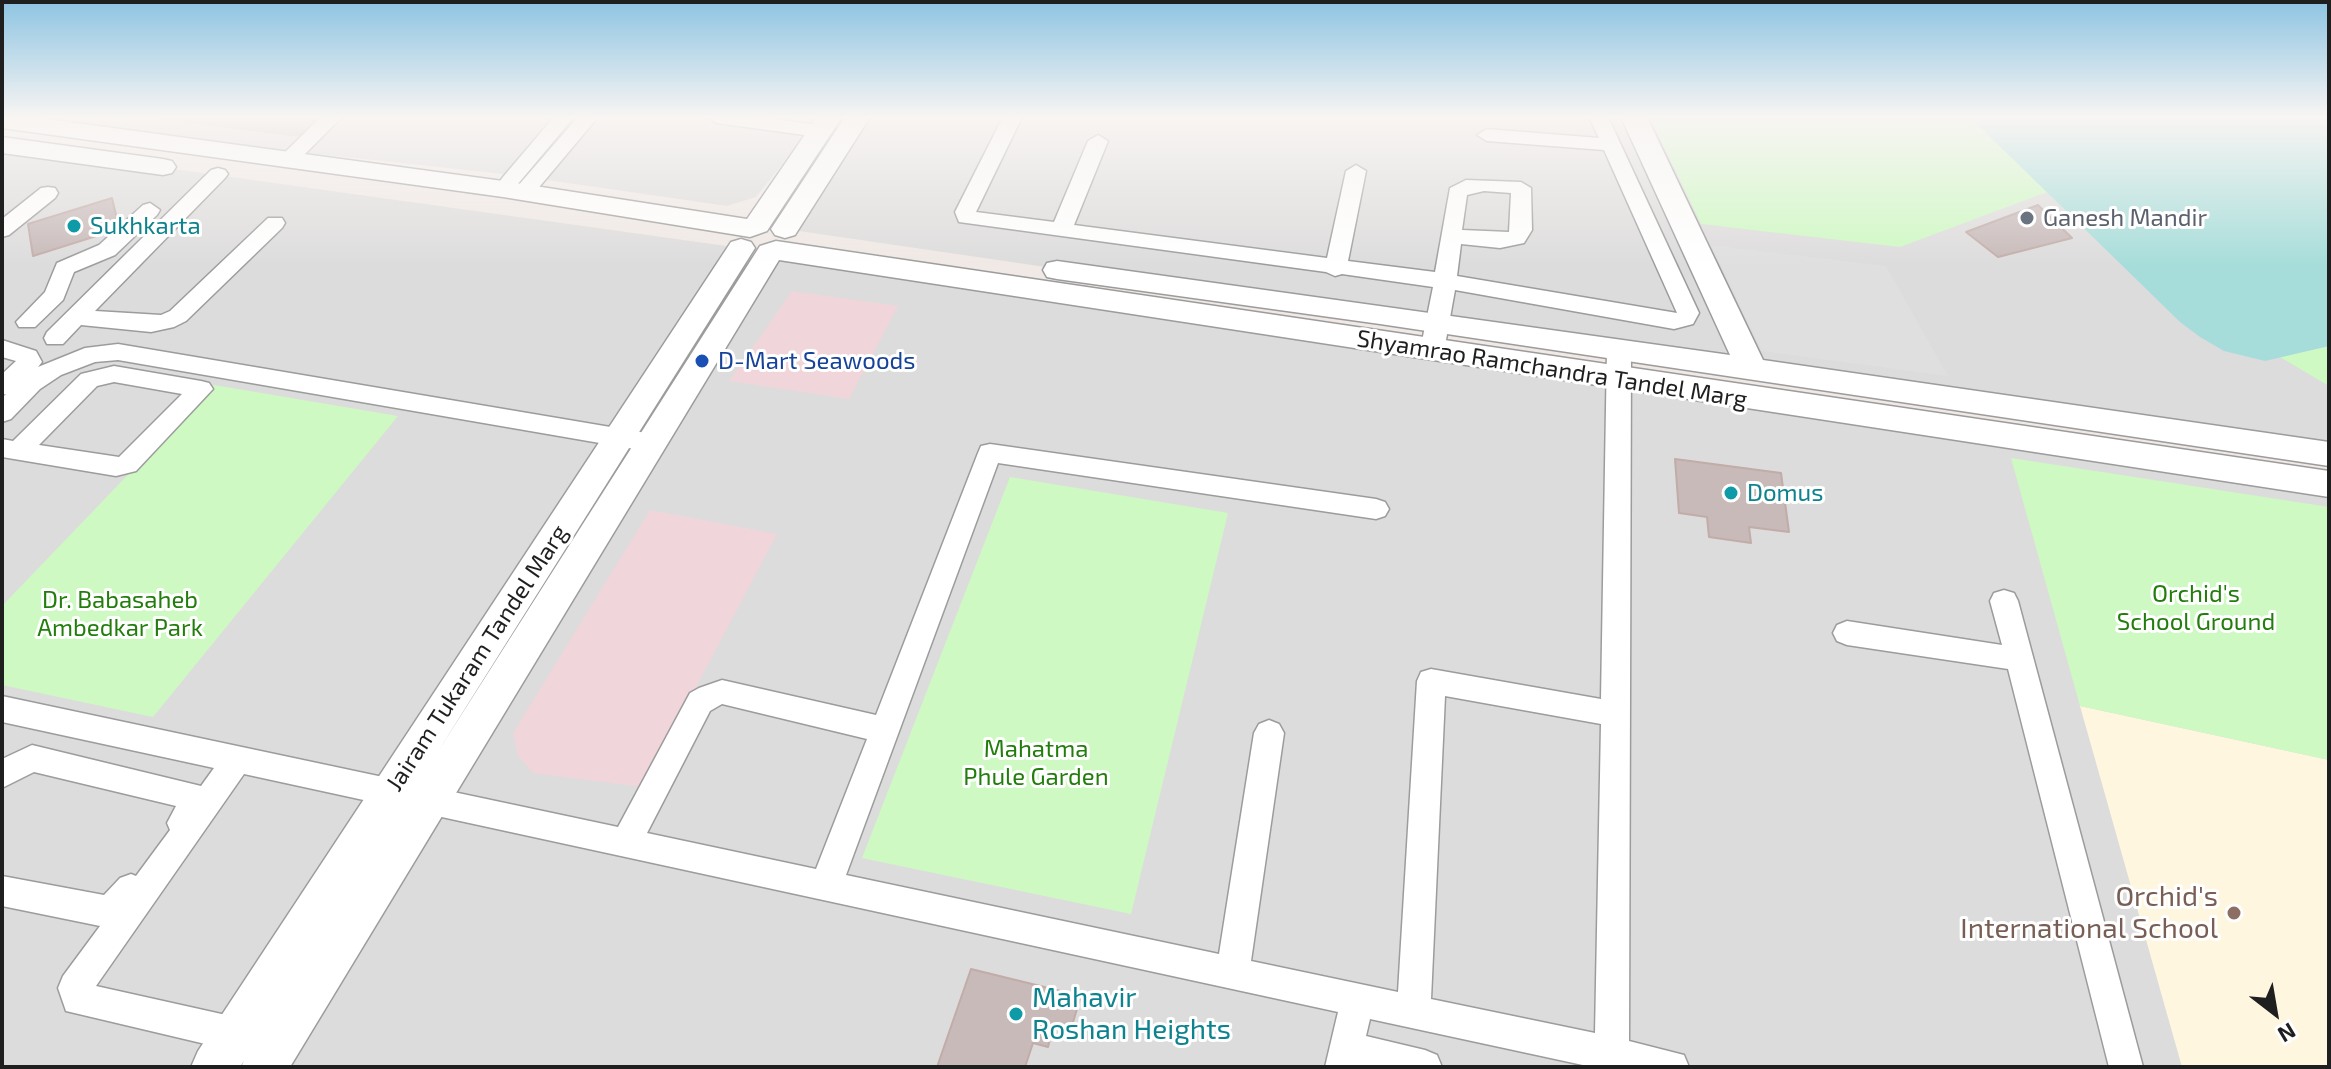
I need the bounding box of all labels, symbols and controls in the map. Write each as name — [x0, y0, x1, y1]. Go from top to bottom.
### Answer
place label: Ganesh Mandir — [2043, 204, 2207, 232]
marker: Ganesh Mandir — [2018, 209, 2036, 227]
place label: Sukhkarta — [90, 212, 201, 240]
marker: Sukhkarta — [65, 217, 83, 235]
street label: Shyamrao Ramchandra Tandel Marg — [1355, 324, 1749, 414]
place label: D-Mart Seawoods — [718, 347, 915, 375]
marker: D-Mart Seawoods — [693, 352, 711, 370]
place label: Domus — [1747, 479, 1823, 507]
marker: Domus — [1722, 484, 1740, 502]
street label: Jairam Tukaram Tandel Marg — [380, 519, 574, 797]
park label: Orchid's School Ground — [2117, 580, 2275, 636]
park label: Dr. Babasaheb Ambedkar Park — [37, 586, 203, 642]
park label: Mahatma Phule Garden — [963, 735, 1109, 791]
place label: Orchid's International School — [1960, 880, 2218, 946]
marker: Orchid's International School — [2225, 904, 2243, 922]
north arrow — [2235, 973, 2315, 1053]
place label: Mahavir Roshan Heights — [1032, 981, 1231, 1047]
marker: Mahavir Roshan Heights — [1007, 1005, 1025, 1023]
text: N — [2274, 1018, 2301, 1049]

